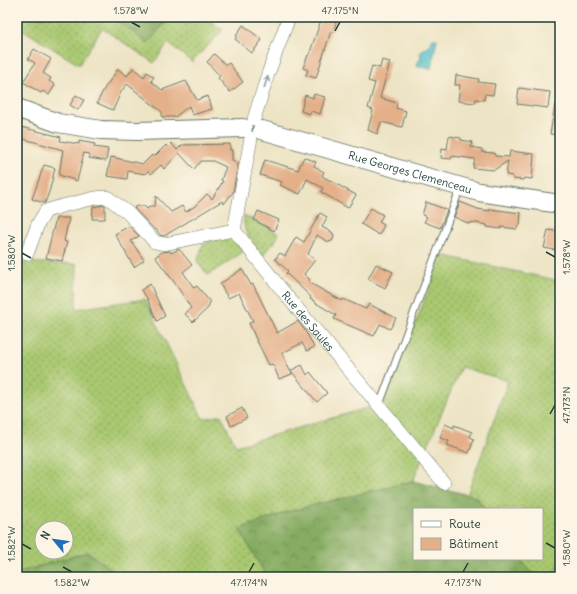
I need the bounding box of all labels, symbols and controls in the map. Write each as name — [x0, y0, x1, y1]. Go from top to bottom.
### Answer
text: 1.578°W — [114, 4, 148, 17]
text: 47.175°N — [321, 4, 359, 17]
one-way arrow — [262, 76, 270, 88]
street label: Rue Georges Clemenceau — [347, 148, 474, 197]
text: 1.580°W — [5, 235, 18, 271]
text: 1.578°W — [560, 240, 573, 274]
street label: Rue des Saules — [279, 288, 337, 354]
text: 47.173°N — [560, 386, 573, 424]
legend — [413, 508, 543, 560]
text: Route — [449, 516, 481, 531]
north arrow — [34, 520, 74, 560]
text: 1.582°W — [5, 526, 18, 562]
text: N — [37, 528, 53, 542]
text: 1.580°W — [560, 530, 573, 566]
text: Bâtiment — [449, 536, 498, 551]
text: 1.582°W — [54, 576, 90, 589]
text: 47.174°N — [231, 576, 267, 589]
text: 47.173°N — [444, 576, 482, 589]

